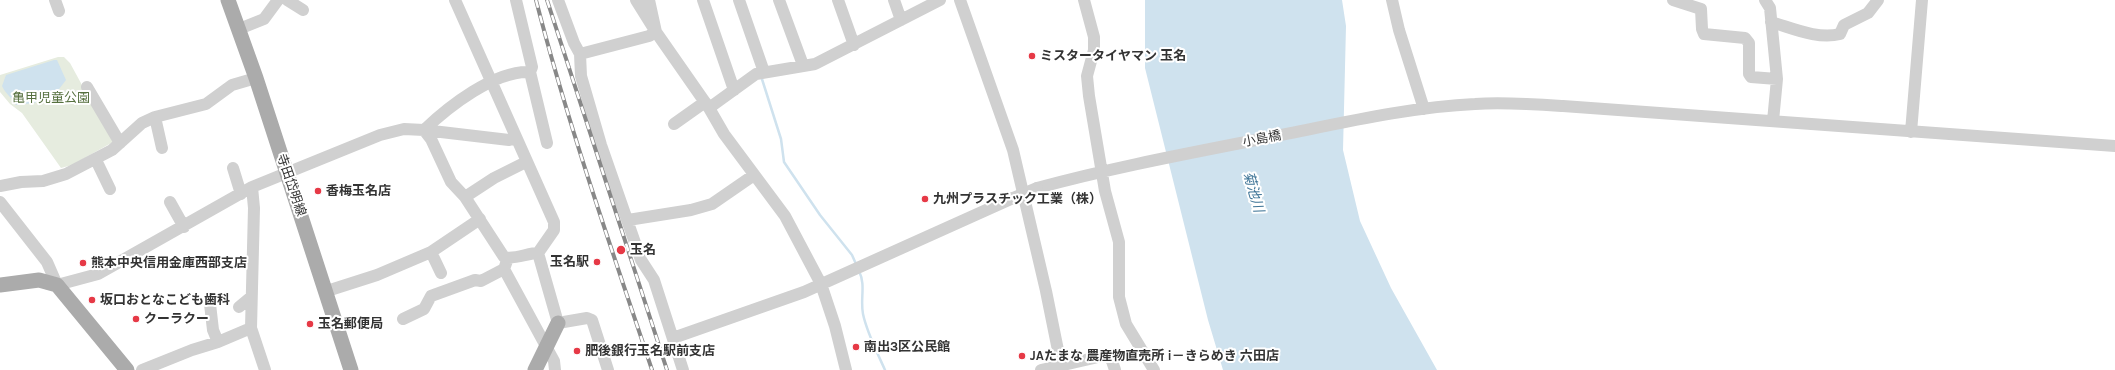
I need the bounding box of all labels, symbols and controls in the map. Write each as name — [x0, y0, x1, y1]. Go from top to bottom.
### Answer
place label: ミスタータイヤマン 玉名 — [1040, 48, 1186, 64]
marker: ミスタータイヤマン 玉名 — [1027, 51, 1037, 61]
park label: 亀甲児童公園 — [12, 90, 90, 106]
street label: 小島橋 — [1241, 128, 1283, 150]
street label: 寺田岱明線 — [273, 152, 309, 218]
water label: 菊池川 — [1239, 169, 1267, 215]
place label: 香梅玉名店 — [326, 183, 391, 199]
marker: 香梅玉名店 — [313, 186, 323, 196]
place label: 九州プラスチック工業（株） — [933, 191, 1102, 207]
marker: 九州プラスチック工業（株） — [920, 194, 930, 204]
place label: 玉名 — [630, 242, 656, 258]
marker: 玉名 — [615, 244, 627, 256]
place label: 玉名駅 — [550, 254, 589, 270]
place label: 熊本中央信用金庫西部支店 — [91, 255, 247, 271]
marker: 玉名駅 — [592, 257, 602, 267]
marker: 熊本中央信用金庫西部支店 — [78, 258, 88, 268]
place label: 坂口おとなこども歯科 — [100, 292, 230, 308]
marker: 坂口おとなこども歯科 — [87, 295, 97, 305]
place label: クーラクー — [144, 311, 209, 327]
marker: クーラクー — [131, 314, 141, 324]
place label: 玉名郵便局 — [318, 316, 383, 332]
marker: 玉名郵便局 — [305, 319, 315, 329]
place label: 南出3区公民館 — [864, 339, 950, 355]
marker: 南出3区公民館 — [851, 342, 861, 352]
place label: 肥後銀行玉名駅前支店 — [585, 343, 715, 359]
marker: 肥後銀行玉名駅前支店 — [572, 346, 582, 356]
place label: JAたまな 農産物直売所 i－きらめき 六田店 — [1030, 348, 1279, 364]
marker: JAたまな 農産物直売所 i－きらめき 六田店 — [1017, 351, 1027, 361]

